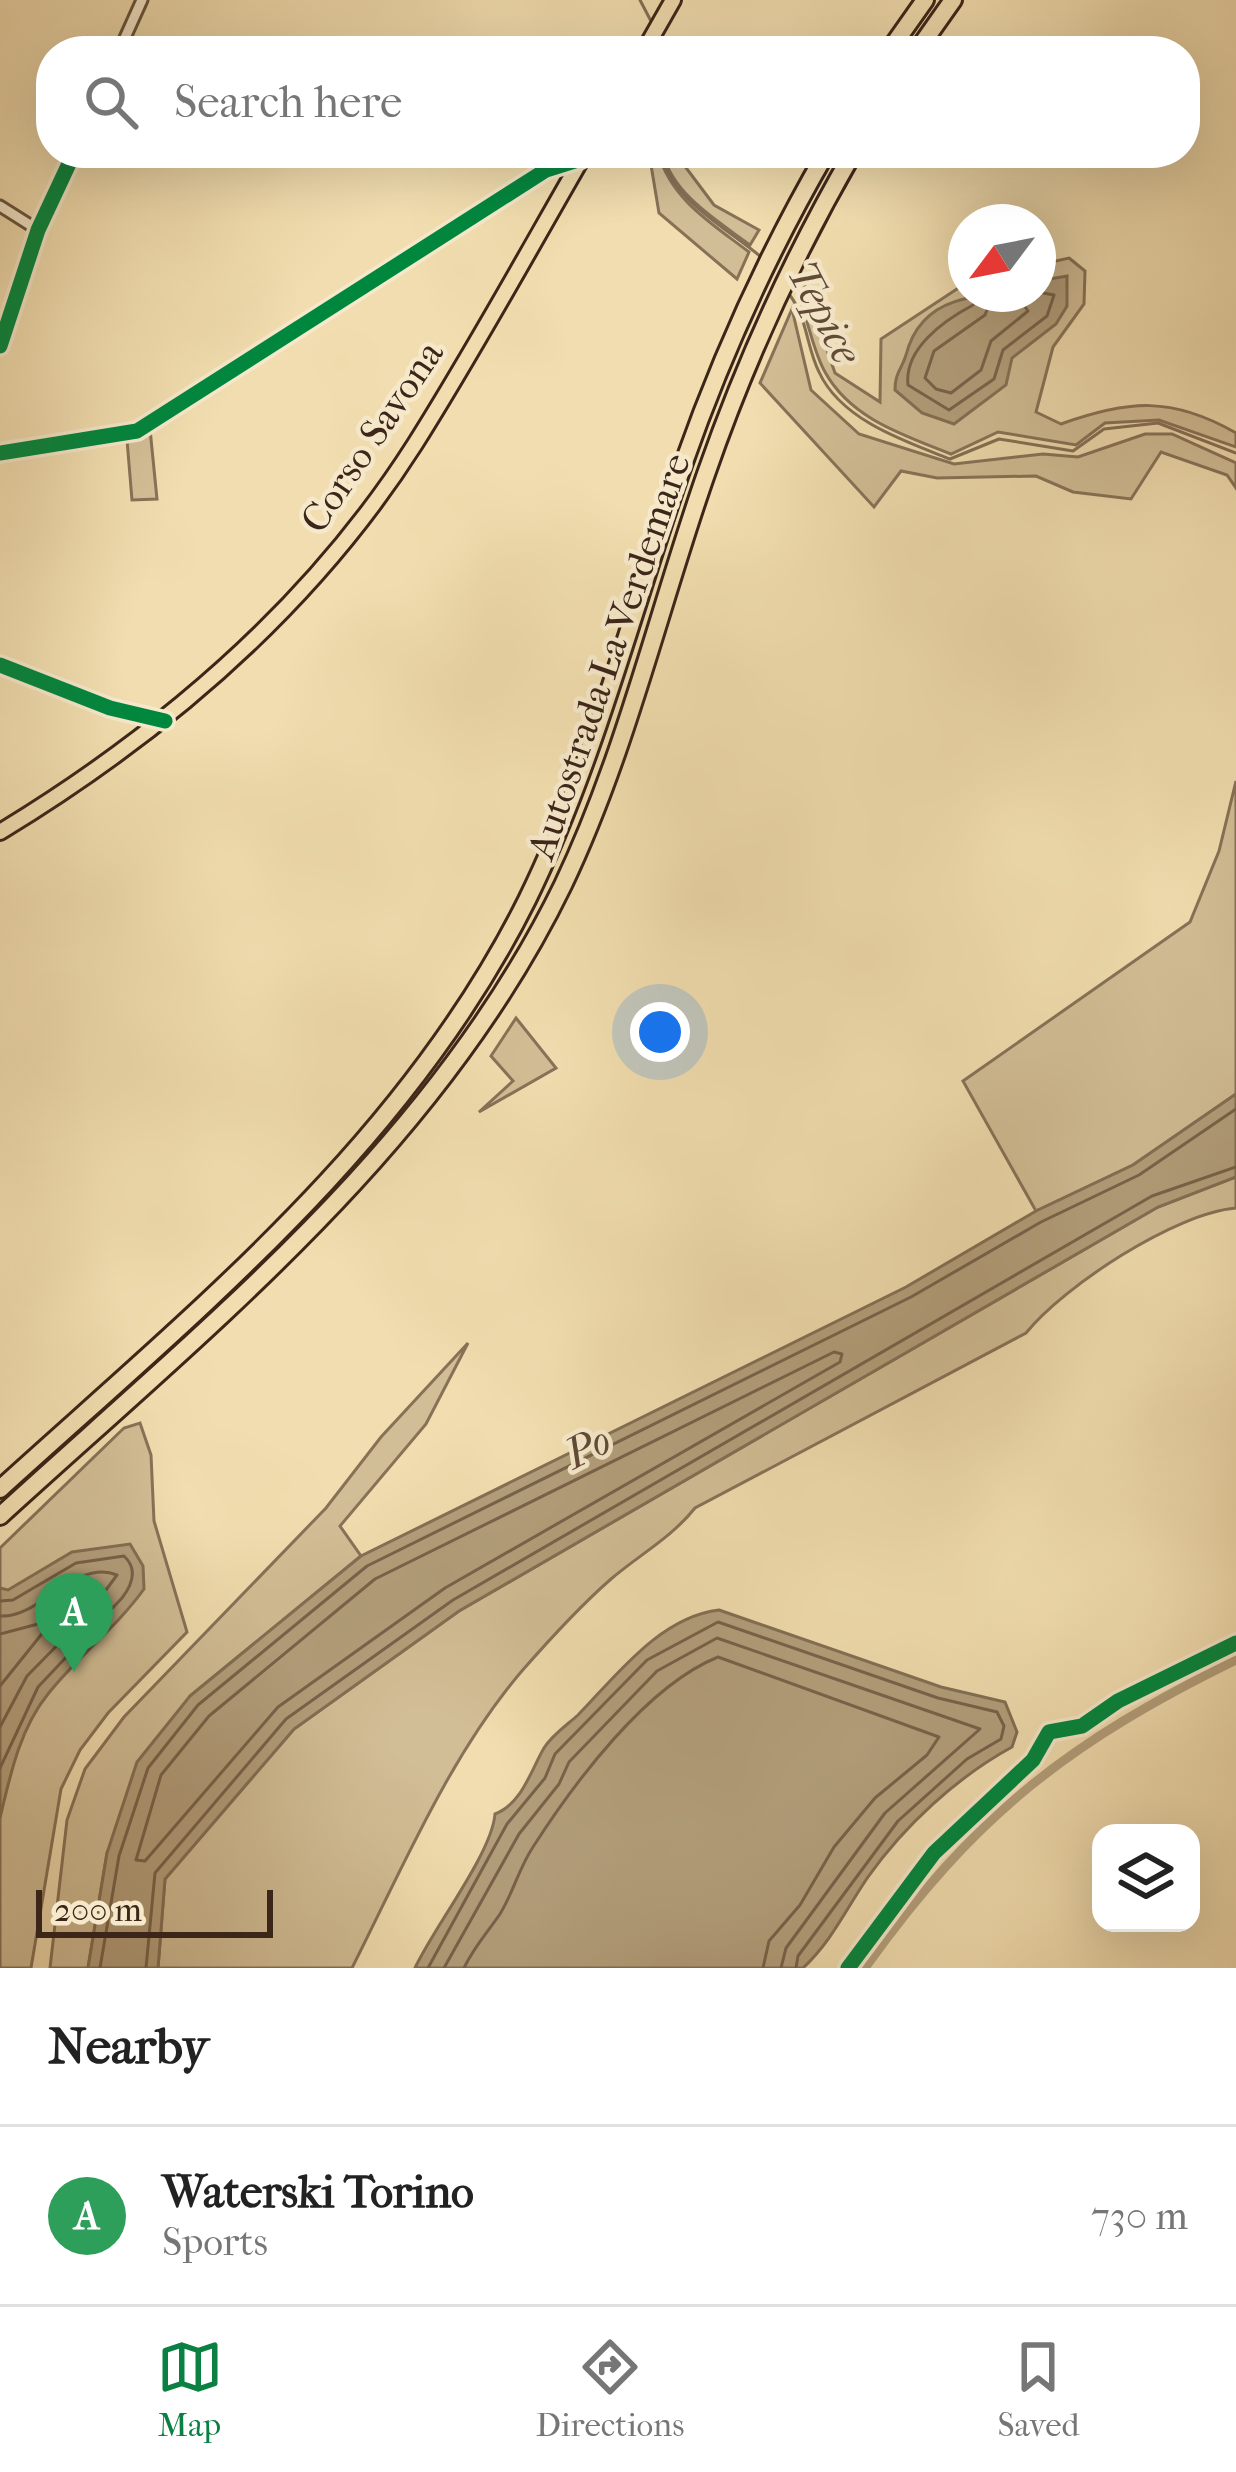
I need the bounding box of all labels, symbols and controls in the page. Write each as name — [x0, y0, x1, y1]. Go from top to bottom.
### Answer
search box — [36, 36, 1200, 168]
icon: search — [78, 69, 144, 135]
text: Search here — [174, 76, 402, 129]
north arrow — [948, 204, 1056, 312]
water label: Tepice — [776, 253, 872, 374]
street label: Corso Savona — [291, 331, 453, 541]
street label: Autostrada La Verdemare — [517, 447, 700, 867]
your location — [630, 1002, 690, 1062]
water label: Po — [555, 1415, 619, 1480]
pin: A — [35, 1573, 113, 1672]
map controls — [1092, 1824, 1200, 1932]
button: layers — [1092, 1824, 1200, 1932]
scale bar — [36, 1884, 273, 1937]
text: 200 m — [54, 1891, 142, 1930]
text: Nearby — [48, 2016, 209, 2076]
text: Waterski Torino — [162, 2166, 474, 2219]
text: A — [74, 2193, 100, 2239]
text: 730 m — [1091, 2193, 1188, 2239]
text: Sports — [162, 2219, 268, 2265]
tab: Map — [157, 2334, 223, 2445]
tab: Directions — [536, 2334, 684, 2445]
tab: Saved — [998, 2334, 1079, 2445]

